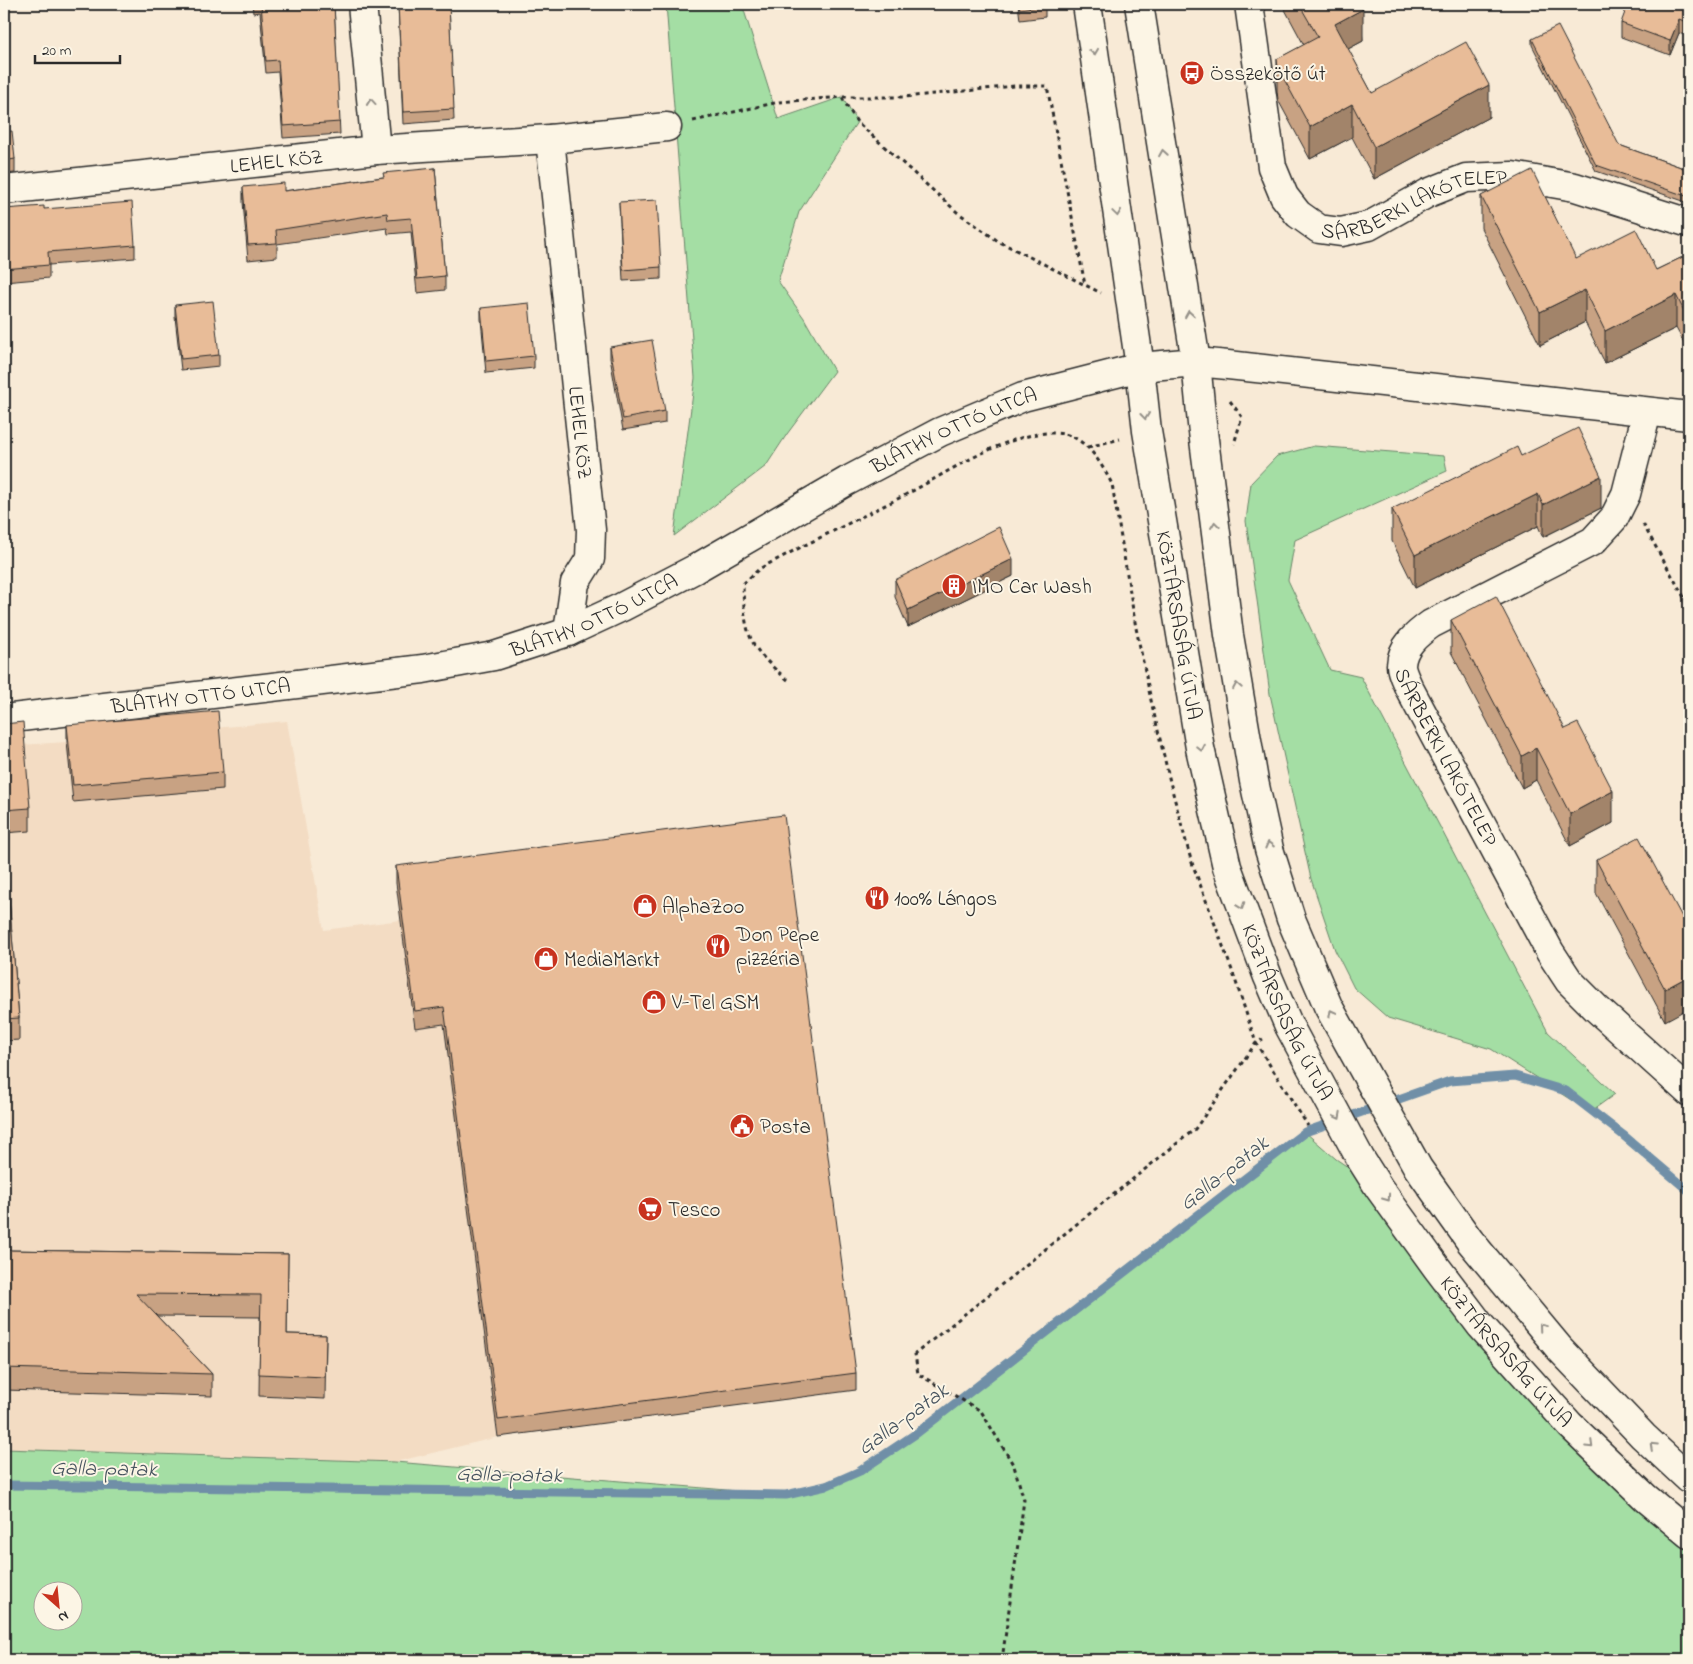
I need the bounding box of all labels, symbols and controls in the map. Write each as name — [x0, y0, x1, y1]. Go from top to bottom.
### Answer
scale bar — [35, 32, 120, 64]
text: 20 m — [42, 40, 72, 62]
one-way arrow — [1088, 48, 1099, 56]
bus stop icon: Összekötő út — [1179, 60, 1205, 86]
place label: Összekötő út — [1210, 60, 1326, 90]
one-way arrow — [366, 97, 377, 105]
street label: LEHEL KÖZ — [229, 143, 325, 183]
one-way arrow — [1158, 149, 1169, 157]
street label: SÁRBERKI LAKÓTELEP — [1319, 163, 1508, 250]
one-way arrow — [1112, 208, 1122, 217]
one-way arrow — [1184, 309, 1194, 318]
street label: BLÁTHY OTTÓ UTCA — [865, 381, 1041, 483]
street label: LEHEL KÖZ — [559, 385, 599, 481]
one-way arrow — [1139, 412, 1150, 420]
one-way arrow — [1210, 520, 1221, 528]
street label: KÖZTÁRSASÁG ÚTJA — [1147, 529, 1208, 722]
street label: BLÁTHY OTTÓ UTCA — [506, 567, 684, 667]
building icon: IMO Car Wash — [941, 573, 967, 599]
place label: IMO Car Wash — [972, 573, 1092, 603]
street label: SÁRBERKI LAKÓTELEP — [1385, 664, 1504, 852]
street label: BLÁTHY OTTÓ UTCA — [108, 672, 292, 723]
one-way arrow — [1233, 681, 1243, 690]
one-way arrow — [1195, 744, 1205, 753]
one-way arrow — [1264, 841, 1274, 850]
restaurant icon: 100% Lángos — [864, 885, 890, 911]
place label: 100% Lángos — [894, 885, 997, 917]
shop icon: AlphaZoo — [632, 893, 658, 919]
place label: AlphaZoo — [662, 893, 744, 923]
one-way arrow — [1235, 901, 1245, 909]
street label: KÖZTÁRSASÁG ÚTJA — [1233, 920, 1339, 1107]
place label: Don Pepe pizzéria — [735, 921, 820, 975]
restaurant icon: Don Pepe pizzéria — [705, 933, 731, 959]
shop icon: MediaMarkt — [533, 946, 559, 972]
place label: MediaMarkt — [564, 946, 660, 976]
shop icon: V-Tel GSM — [641, 989, 667, 1015]
place label: V-Tel GSM — [671, 989, 759, 1019]
one-way arrow — [1328, 1009, 1338, 1018]
one-way arrow — [1331, 1111, 1341, 1120]
public building icon: Posta — [729, 1113, 755, 1139]
place label: Posta — [760, 1113, 811, 1143]
water label: Galla-patak — [1173, 1128, 1278, 1220]
one-way arrow — [1381, 1192, 1390, 1202]
supermarket icon: Tesco — [637, 1196, 663, 1222]
place label: Tesco — [668, 1196, 720, 1226]
street label: KÖZTÁRSASÁG ÚTJA — [1431, 1270, 1578, 1435]
one-way arrow — [1540, 1324, 1548, 1333]
water label: Galla-patak — [851, 1376, 957, 1465]
one-way arrow — [1585, 1439, 1594, 1448]
one-way arrow — [1650, 1443, 1659, 1452]
water label: Galla-patak — [51, 1453, 159, 1487]
water label: Galla-patak — [456, 1459, 564, 1493]
north arrow — [32, 1582, 82, 1632]
text: N — [54, 1605, 72, 1628]

